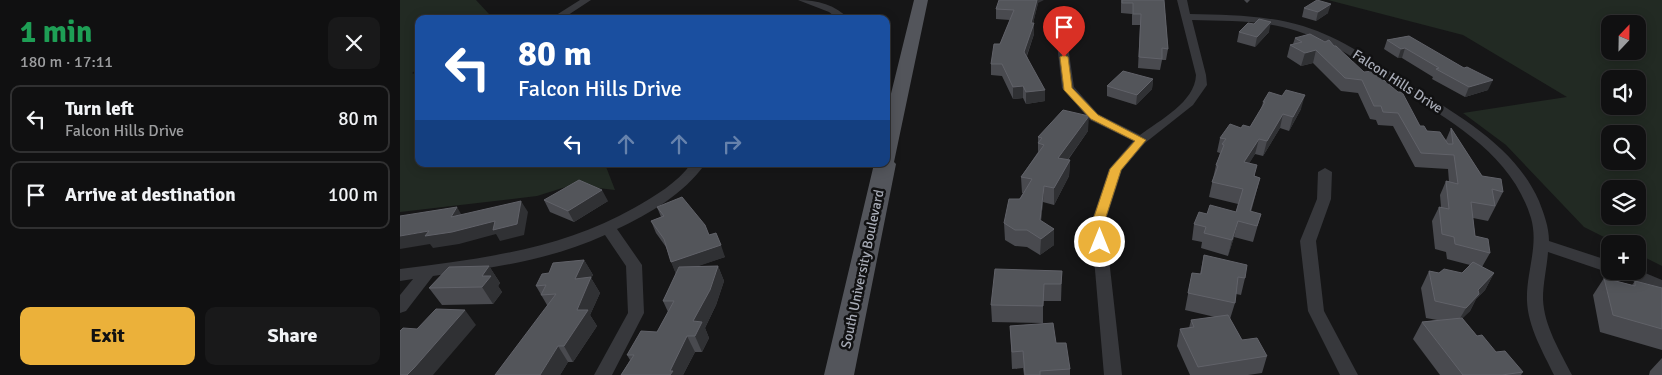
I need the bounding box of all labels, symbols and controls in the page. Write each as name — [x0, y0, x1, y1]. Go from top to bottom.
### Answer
pin — [1043, 6, 1085, 57]
icon: arrive — [1050, 13, 1078, 41]
text: 1 min — [20, 14, 92, 51]
north arrow — [1601, 15, 1646, 60]
map controls — [1601, 15, 1646, 280]
button: close — [328, 17, 380, 69]
text: 80 m — [518, 32, 592, 75]
icon: left — [435, 35, 500, 100]
street label: Falcon Hills Drive — [1349, 46, 1446, 117]
text: 180 m · 17:11 — [20, 52, 113, 72]
button: sound — [1601, 70, 1646, 115]
text: Falcon Hills Drive — [518, 75, 682, 102]
text: Turn left — [65, 97, 134, 121]
icon: left — [22, 105, 50, 133]
text: 80 m — [338, 107, 378, 131]
text: Falcon Hills Drive — [65, 121, 184, 141]
button: search — [1601, 125, 1646, 170]
icon: left — [559, 130, 587, 158]
icon: ahead — [612, 130, 640, 158]
icon: ahead — [665, 130, 693, 158]
icon: right — [718, 130, 746, 158]
button: layers — [1601, 180, 1646, 225]
icon: arrive — [22, 181, 50, 209]
text: Arrive at destination — [65, 183, 236, 207]
text: 100 m — [328, 183, 378, 207]
street label: South University Boulevard — [837, 188, 888, 350]
position arrow — [1073, 215, 1125, 267]
button: + — [1601, 235, 1646, 280]
button: Exit — [20, 307, 195, 365]
button: Share — [205, 307, 380, 365]

